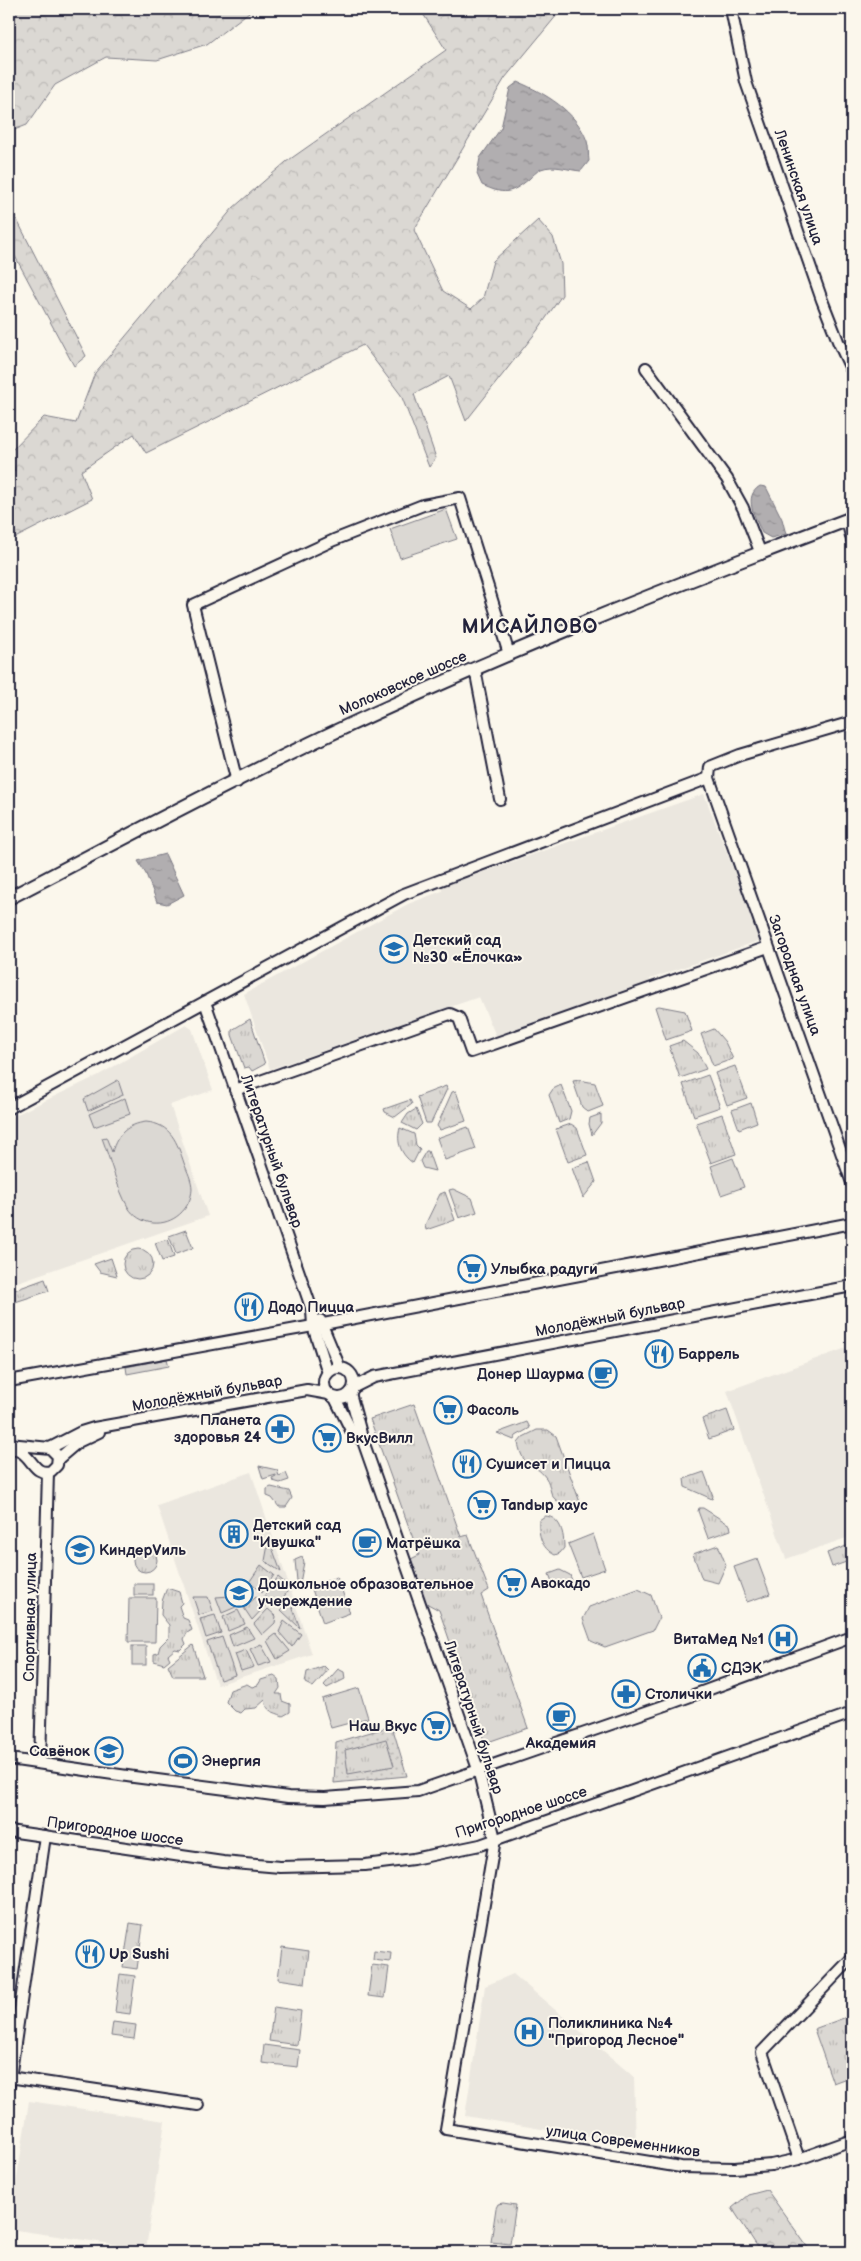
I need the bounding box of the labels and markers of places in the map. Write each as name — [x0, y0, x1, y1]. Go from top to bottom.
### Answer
place label: Детский сад №30 «Ёлочка» — [413, 931, 523, 967]
school or university icon: Детский сад №30 «Ёлочка» — [379, 934, 409, 964]
supermarket icon: Улыбка радуги — [457, 1254, 487, 1284]
place label: Улыбка радуги — [491, 1260, 598, 1279]
restaurant icon: Додо Пицца — [234, 1292, 264, 1322]
place label: Додо Пицца — [268, 1298, 354, 1317]
restaurant icon: Баррель — [644, 1339, 674, 1369]
place label: Баррель — [678, 1345, 740, 1364]
cafe icon: Донер Шаурма — [588, 1359, 618, 1389]
place label: Донер Шаурма — [477, 1365, 584, 1384]
supermarket icon: Фасоль — [433, 1395, 463, 1425]
place label: Фасоль — [467, 1401, 519, 1420]
place label: Планета здоровья 24 — [174, 1411, 261, 1447]
pharmacy icon: Планета здоровья 24 — [265, 1414, 295, 1444]
supermarket icon: ВкусВилл — [312, 1423, 342, 1453]
place label: ВкусВилл — [346, 1429, 413, 1448]
restaurant icon: Сушисет и Пицца — [452, 1449, 482, 1479]
place label: Сушисет и Пицца — [486, 1455, 611, 1474]
supermarket icon: Tandыр хаус — [467, 1490, 497, 1520]
place label: Tandыр хаус — [501, 1496, 588, 1515]
place label: Детский сад "Ивушка" — [253, 1516, 341, 1552]
building icon: Детский сад "Ивушка" — [219, 1519, 249, 1549]
cafe icon: Матрёшка — [352, 1528, 382, 1558]
place label: Матрёшка — [386, 1534, 461, 1553]
school or university icon: КиндерVиль — [65, 1535, 95, 1565]
place label: КиндерVиль — [99, 1541, 186, 1560]
supermarket icon: Авокадо — [497, 1568, 527, 1598]
place label: Авокадо — [530, 1574, 590, 1593]
place label: Дошкольное образовательное учереждение — [258, 1575, 473, 1611]
school or university icon: Дошкольное образовательное учереждение — [224, 1578, 254, 1608]
hospital icon: ВитаМед №1 — [768, 1624, 798, 1654]
place label: ВитаМед №1 — [673, 1630, 764, 1649]
public building icon: СДЭК — [687, 1653, 717, 1683]
place label: СДЭК — [721, 1659, 763, 1678]
pharmacy icon: Столички — [611, 1679, 641, 1709]
place label: Столички — [645, 1685, 712, 1704]
cafe icon: Академия — [546, 1702, 576, 1732]
supermarket icon: Наш Вкус — [421, 1711, 451, 1741]
place label: Наш Вкус — [349, 1717, 417, 1736]
place label: Академия — [525, 1734, 596, 1753]
school or university icon: Савёнок — [94, 1736, 124, 1766]
place label: Савёнок — [29, 1742, 91, 1761]
sports icon: Энергия — [168, 1746, 198, 1776]
place label: Энергия — [202, 1752, 261, 1771]
restaurant icon: Up Sushi — [75, 1939, 105, 1969]
place label: Up Sushi — [109, 1945, 169, 1964]
place label: Поликлиника №4 "Пригород Лесное" — [548, 2014, 684, 2050]
hospital icon: Поликлиника №4 "Пригород Лесное" — [514, 2017, 544, 2047]

